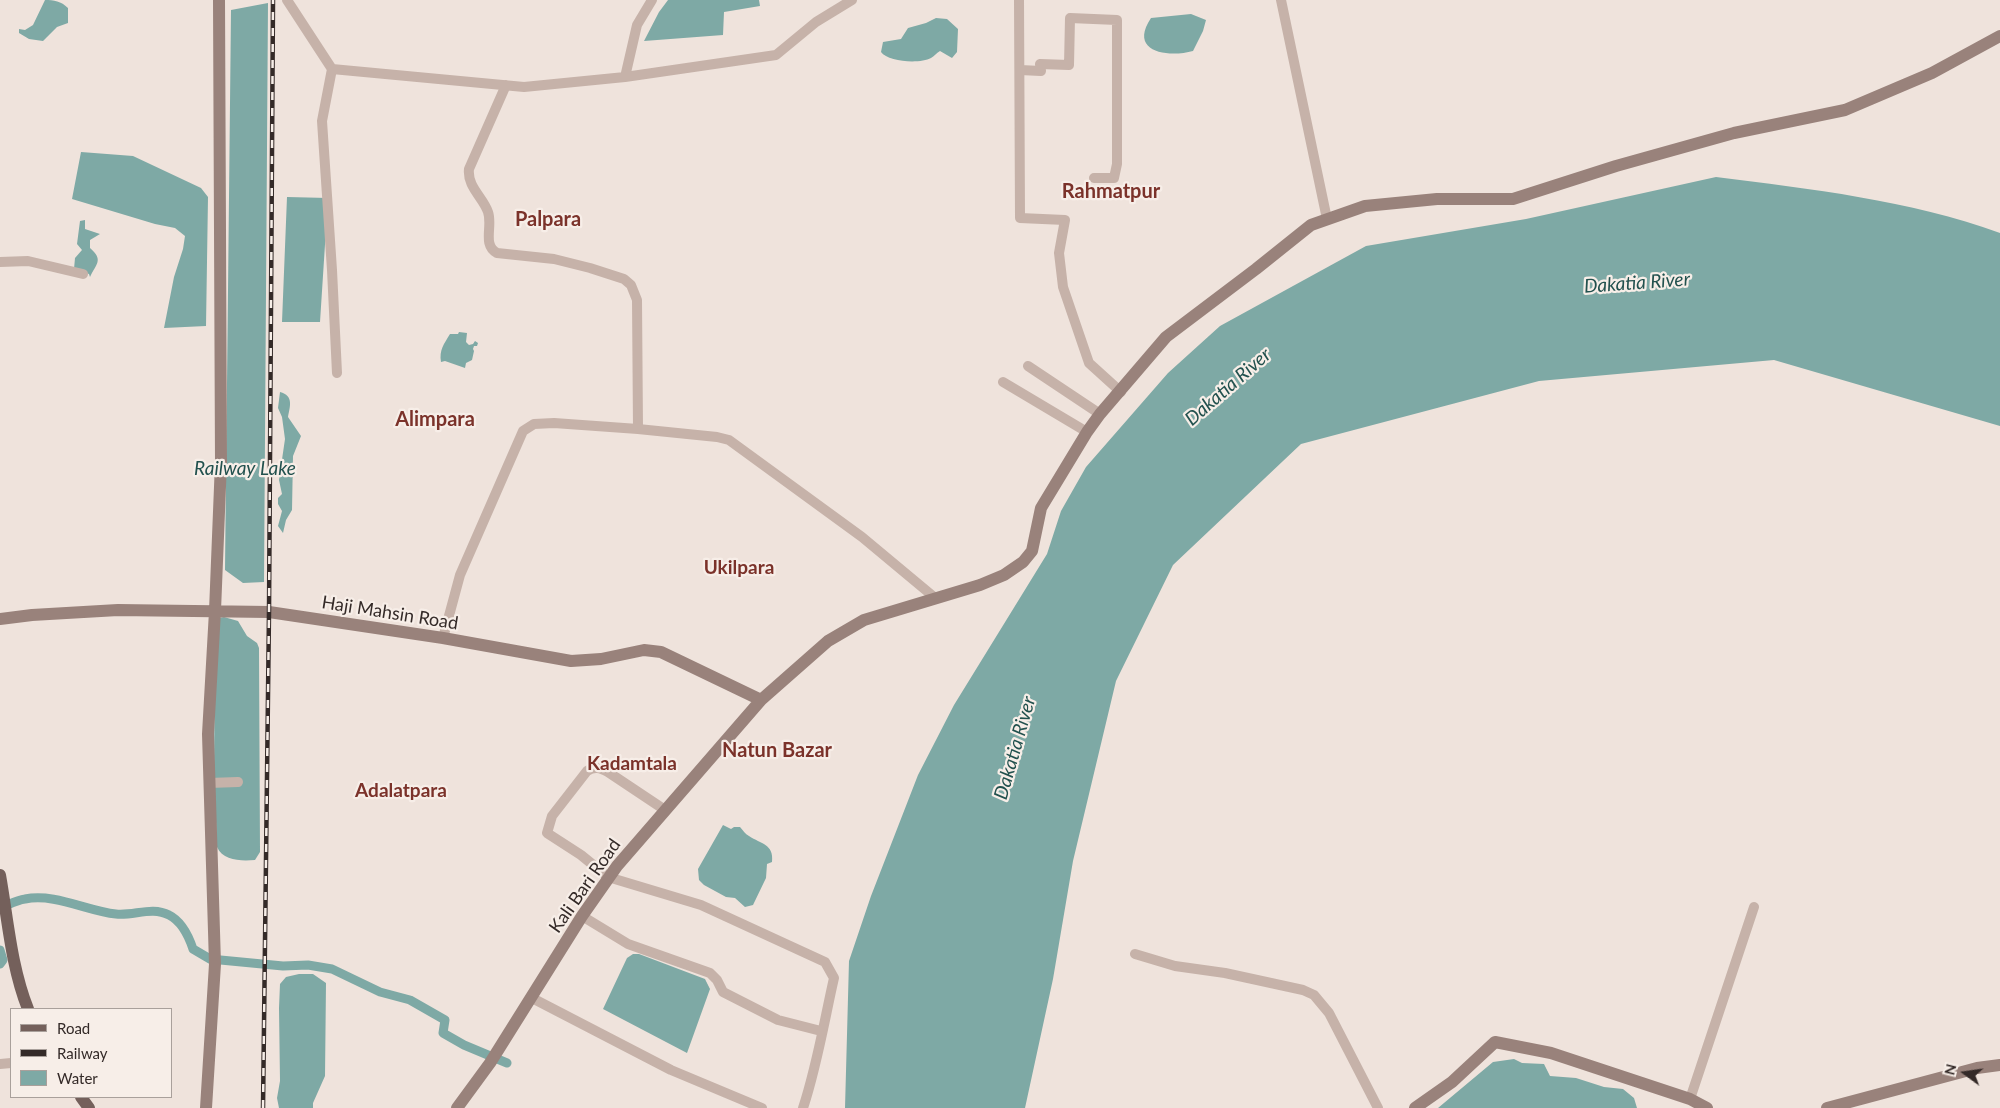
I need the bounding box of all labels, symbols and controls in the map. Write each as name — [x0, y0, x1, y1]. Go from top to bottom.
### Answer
district label: Rahmatpur — [1062, 180, 1160, 204]
district label: Palpara — [515, 208, 581, 232]
water label: Dakatia River — [1583, 268, 1691, 298]
water label: Dakatia River — [1180, 344, 1276, 430]
district label: Alimpara — [395, 408, 475, 432]
water label: Railway Lake — [194, 458, 296, 480]
district label: Ukilpara — [704, 557, 774, 579]
street label: Haji Mahsin Road — [320, 592, 460, 634]
water label: Dakatia River — [989, 694, 1041, 802]
district label: Natun Bazar — [722, 739, 832, 763]
district label: Kadamtala — [587, 753, 677, 775]
district label: Adalatpara — [355, 780, 447, 802]
street label: Kali Bari Road — [545, 835, 625, 937]
legend — [10, 1008, 172, 1098]
text: Road — [57, 1019, 90, 1037]
text: Railway — [57, 1044, 108, 1062]
north arrow — [1940, 1048, 1990, 1098]
text: N — [1940, 1062, 1960, 1077]
text: Water — [57, 1069, 98, 1087]

